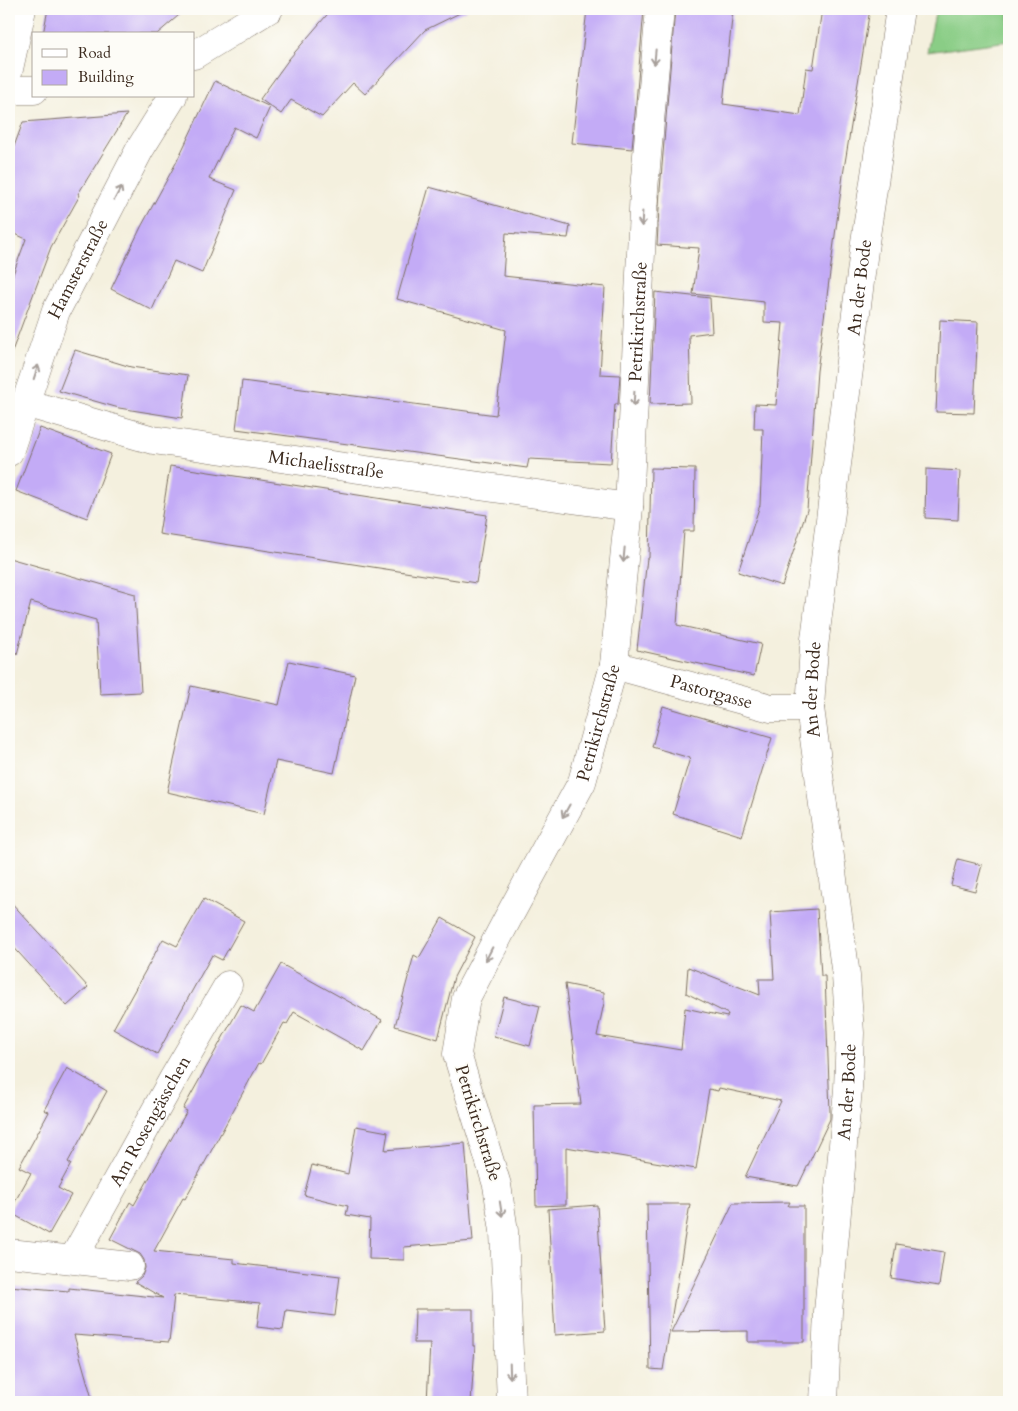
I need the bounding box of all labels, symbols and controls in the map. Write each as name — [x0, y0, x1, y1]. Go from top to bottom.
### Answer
legend — [32, 32, 195, 98]
text: Road — [78, 43, 111, 63]
one-way arrow — [651, 49, 660, 65]
text: Building — [78, 67, 134, 87]
one-way arrow — [114, 186, 123, 201]
one-way arrow — [638, 211, 647, 227]
street label: Hamsterstraße — [41, 215, 114, 323]
street label: An der Bode — [841, 238, 878, 337]
street label: Petrikirchstraße — [622, 261, 653, 383]
one-way arrow — [31, 365, 41, 381]
one-way arrow — [629, 391, 638, 407]
street label: Michaelisstraße — [266, 444, 386, 485]
one-way arrow — [620, 547, 629, 563]
street label: An der Bode — [797, 640, 827, 739]
street label: Petrikirchstraße — [570, 661, 626, 784]
street label: Pastorgasse — [667, 668, 756, 715]
one-way arrow — [561, 803, 571, 817]
one-way arrow — [484, 946, 493, 961]
street label: An der Bode — [831, 1043, 862, 1141]
street label: Am Rosengässchen — [103, 1050, 197, 1191]
street label: Petrikirchstraße — [448, 1062, 508, 1184]
one-way arrow — [496, 1200, 506, 1216]
one-way arrow — [505, 1363, 514, 1379]

